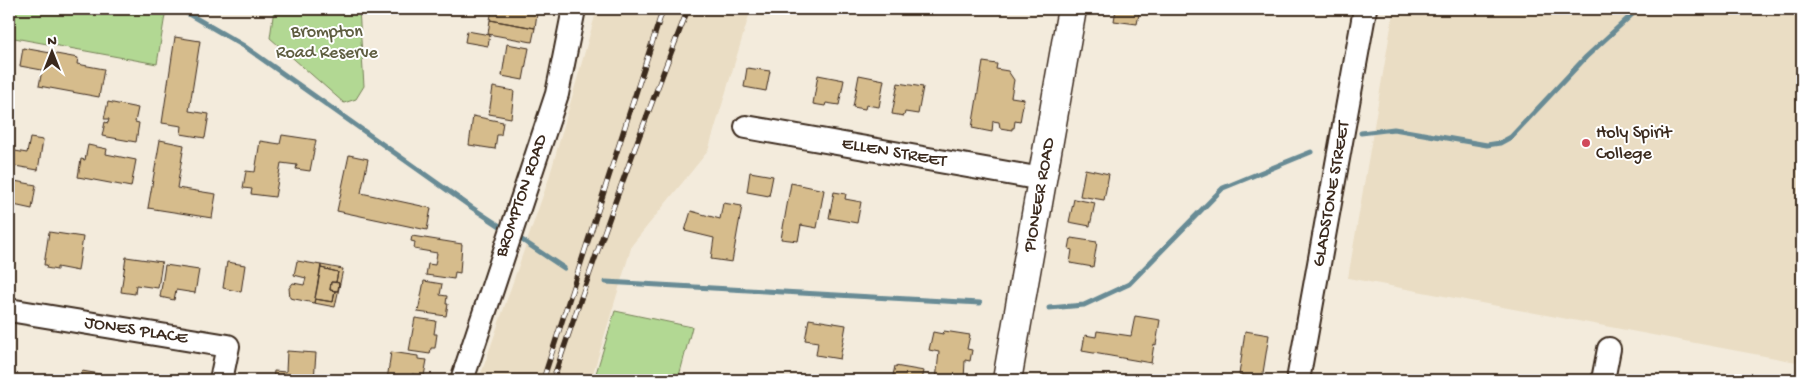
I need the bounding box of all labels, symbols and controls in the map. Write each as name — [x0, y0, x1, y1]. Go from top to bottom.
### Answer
park label: Brompton Road Reserve — [276, 22, 379, 64]
north arrow — [28, 28, 78, 78]
text: N — [47, 33, 57, 50]
street label: GLADSTONE STREET — [1309, 118, 1355, 269]
place label: Holy Spirit College — [1596, 123, 1673, 165]
street label: BROMPTON ROAD — [491, 132, 553, 261]
street label: ELLEN STREET — [840, 133, 949, 173]
street label: PIONEER ROAD — [1019, 136, 1060, 255]
marker: Holy Spirit College — [1580, 137, 1592, 149]
street label: JONES PLACE — [83, 312, 190, 350]

